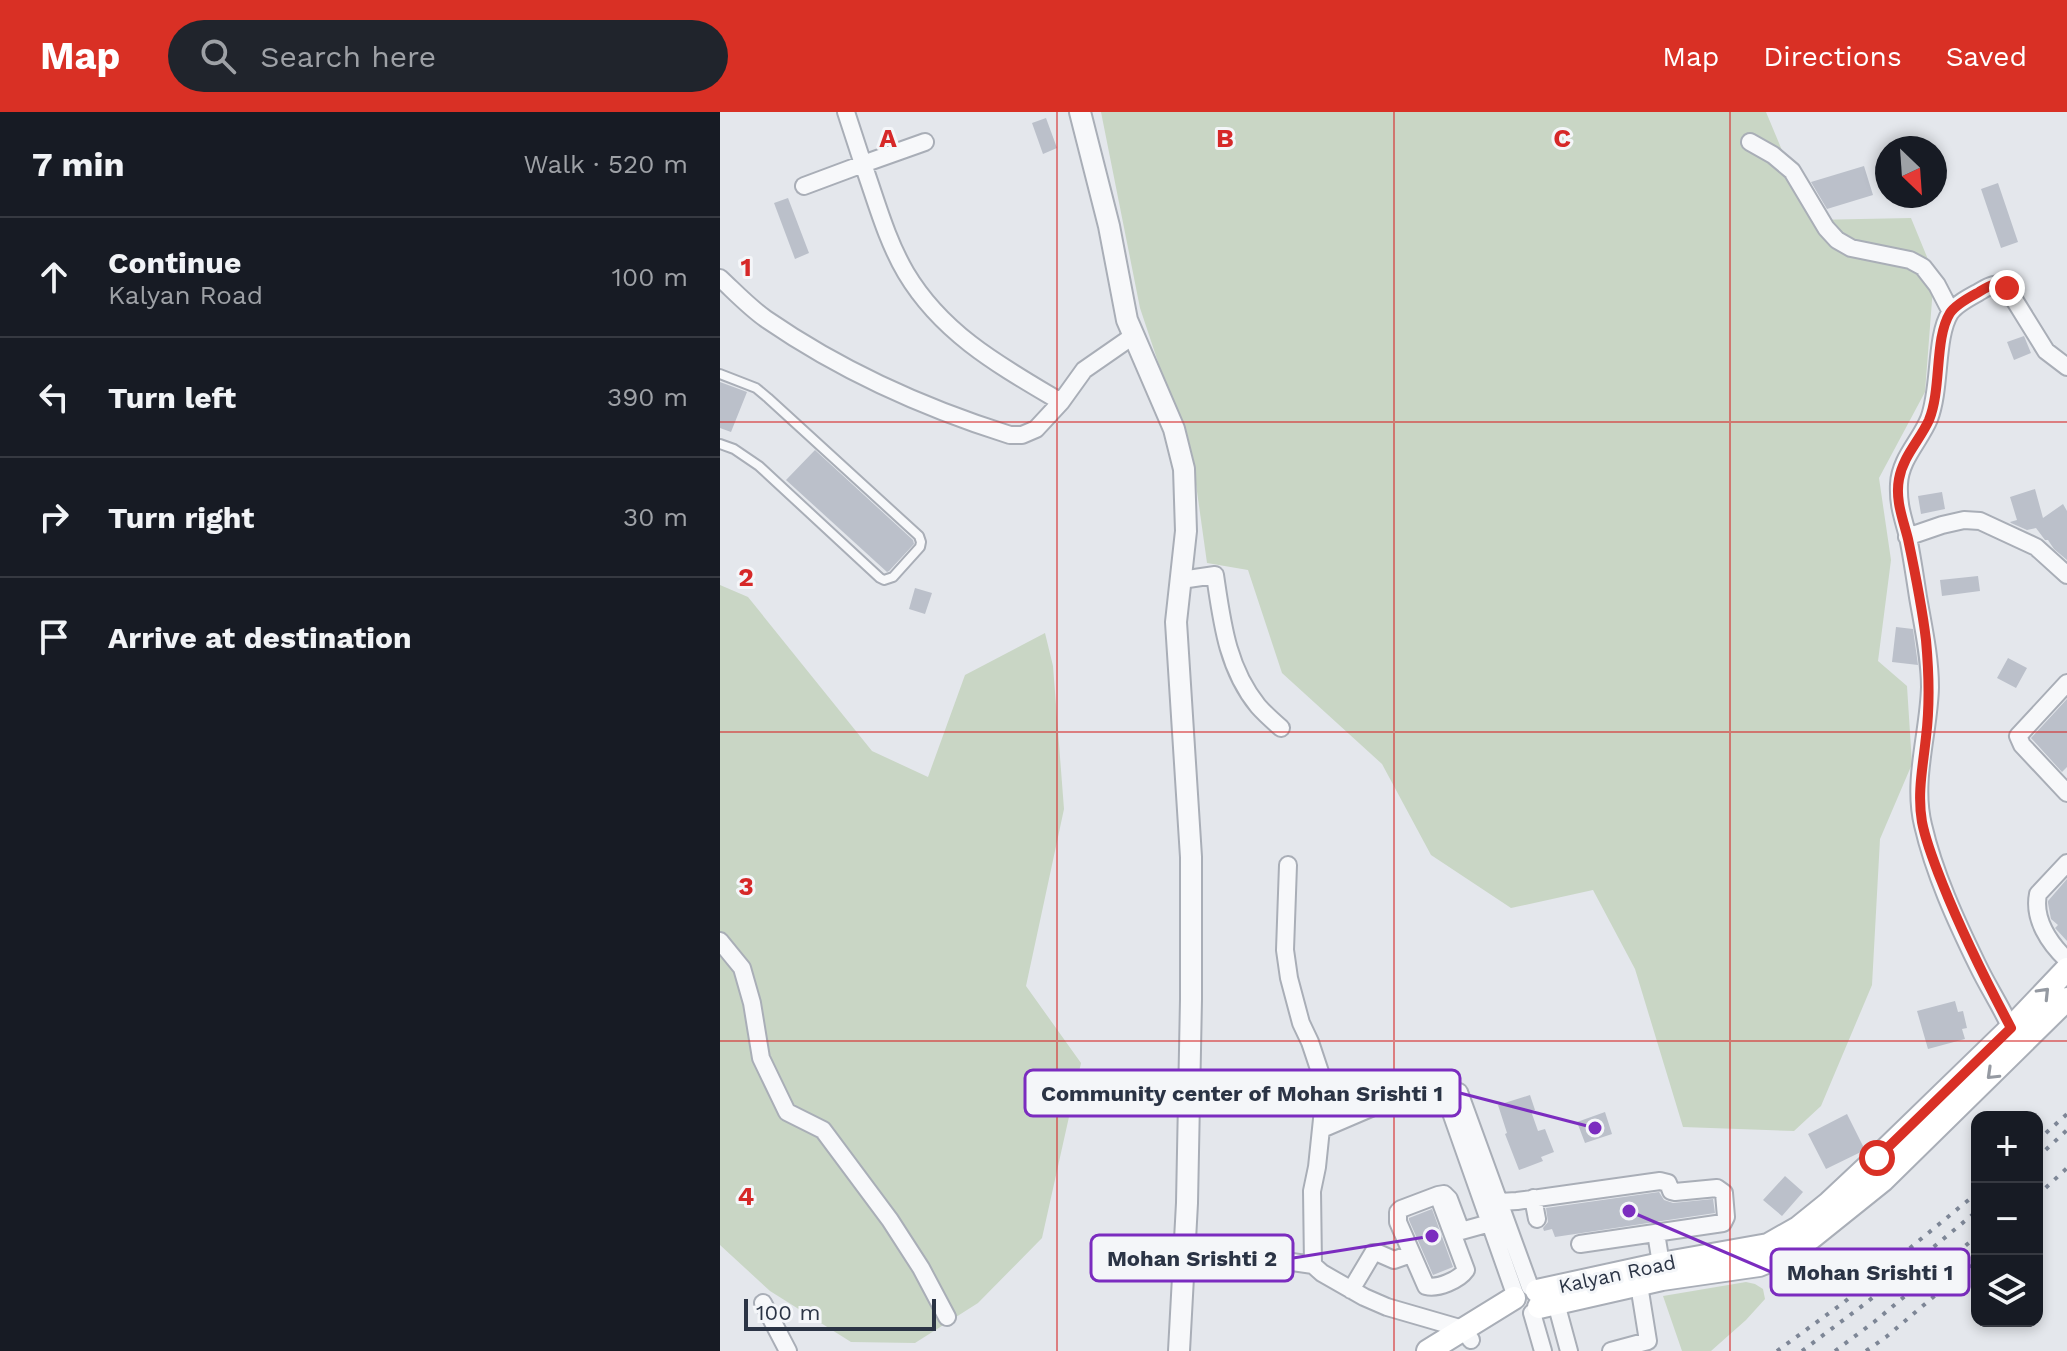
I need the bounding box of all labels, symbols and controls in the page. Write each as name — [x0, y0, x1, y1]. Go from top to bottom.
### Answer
search box — [168, 20, 728, 92]
text: Map — [40, 34, 120, 78]
icon: search — [196, 34, 240, 78]
text: Search here — [260, 39, 436, 74]
text: Map — [1662, 40, 1719, 73]
text: Directions — [1763, 40, 1902, 73]
text: Saved — [1946, 40, 2027, 73]
text: A — [879, 123, 897, 153]
text: B — [1216, 123, 1234, 153]
text: C — [1553, 123, 1571, 153]
north arrow — [1875, 136, 1947, 208]
text: 7 min — [32, 144, 125, 184]
text: Walk · 520 m — [523, 149, 688, 179]
text: Continue — [108, 245, 241, 280]
text: 1 — [740, 252, 752, 282]
icon: ahead — [32, 255, 76, 299]
text: 100 m — [612, 262, 688, 292]
route end — [1989, 270, 2025, 306]
text: Kalyan Road — [108, 280, 263, 310]
icon: left — [32, 375, 76, 419]
text: Turn left — [108, 380, 236, 415]
text: 390 m — [607, 382, 688, 412]
icon: right — [32, 495, 76, 539]
text: Turn right — [108, 500, 254, 535]
text: 30 m — [623, 502, 688, 532]
text: 2 — [738, 562, 754, 592]
icon: arrive — [32, 615, 76, 659]
text: Arrive at destination — [108, 620, 412, 655]
text: 3 — [738, 871, 754, 901]
one-way arrow — [2035, 988, 2049, 1002]
one-way arrow — [1987, 1065, 2001, 1079]
callout: Community center of Mohan Srishti 1 — [1025, 1070, 1460, 1116]
text: Community center of Mohan Srishti 1 — [1041, 1081, 1443, 1106]
map controls — [1971, 1111, 2043, 1327]
button: + — [1971, 1111, 2043, 1183]
route start — [1859, 1140, 1895, 1176]
text: 4 — [738, 1181, 755, 1211]
button: − — [1971, 1183, 2043, 1255]
callout: Mohan Srishti 2 — [1091, 1235, 1293, 1281]
text: Mohan Srishti 2 — [1107, 1246, 1277, 1271]
callout: Mohan Srishti 1 — [1771, 1249, 1969, 1295]
street label: Kalyan Road — [1556, 1250, 1678, 1298]
button: layers — [1971, 1255, 2043, 1327]
text: Mohan Srishti 1 — [1787, 1260, 1953, 1285]
scale bar — [744, 1295, 936, 1331]
text: 100 m — [756, 1300, 820, 1325]

